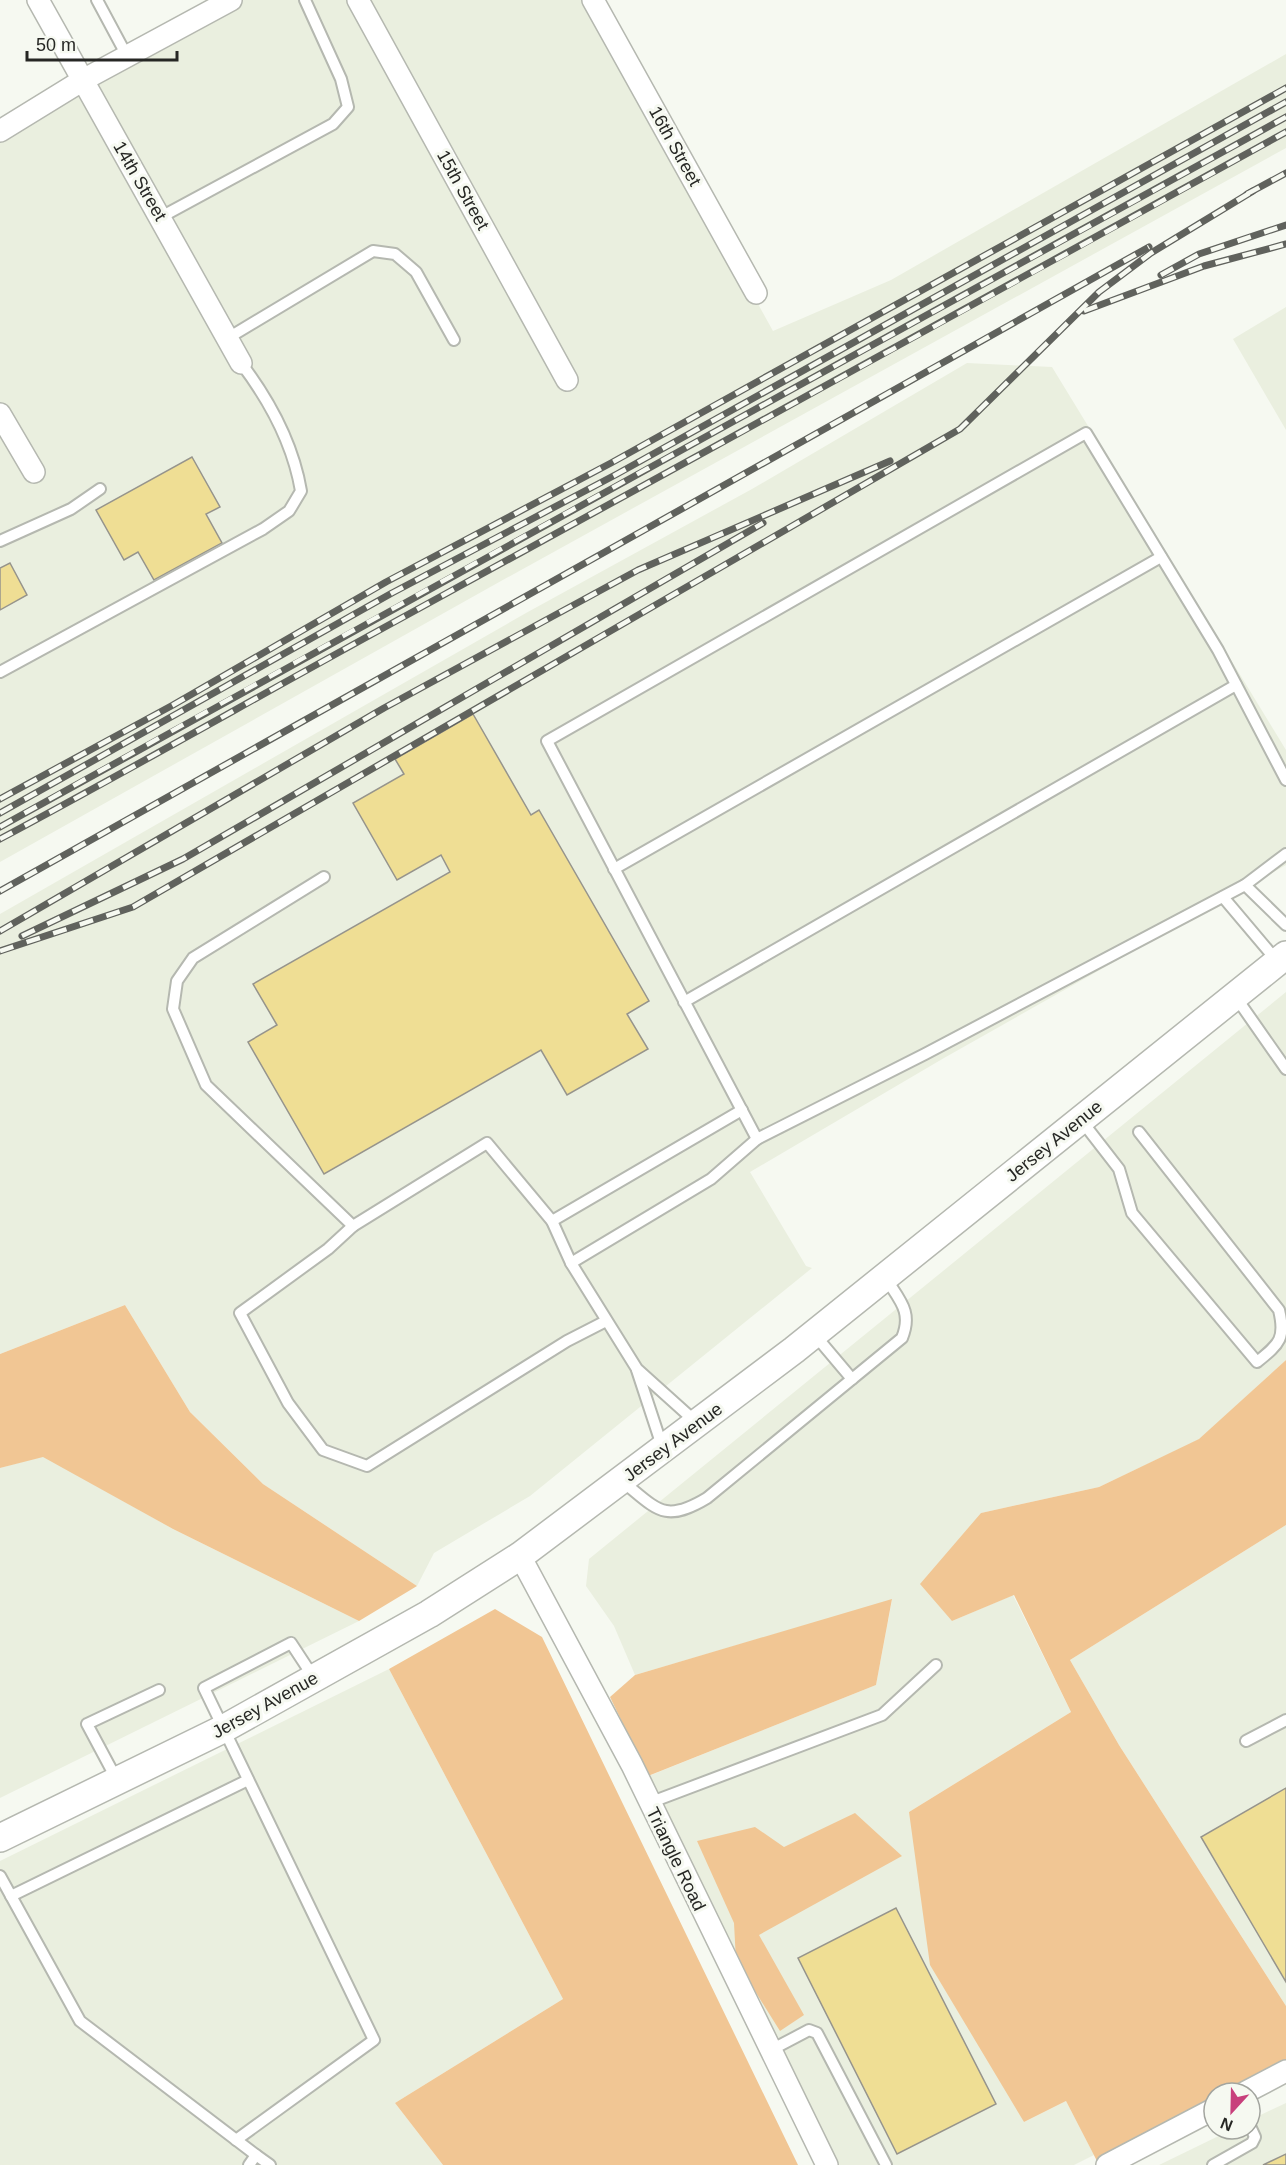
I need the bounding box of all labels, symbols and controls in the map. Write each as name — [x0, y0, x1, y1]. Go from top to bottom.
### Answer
scale bar — [27, 24, 177, 62]
text: 50 m — [36, 35, 76, 55]
street label: 16th Street — [645, 103, 705, 189]
street label: 14th Street — [109, 138, 171, 224]
street label: 15th Street — [433, 147, 493, 233]
street label: Jersey Avenue — [1002, 1096, 1106, 1186]
street label: Jersey Avenue — [620, 1399, 726, 1485]
street label: Jersey Avenue — [209, 1668, 321, 1742]
street label: Triangle Road — [642, 1804, 710, 1914]
north arrow — [1202, 2081, 1262, 2141]
text: N — [1218, 2114, 1235, 2134]

